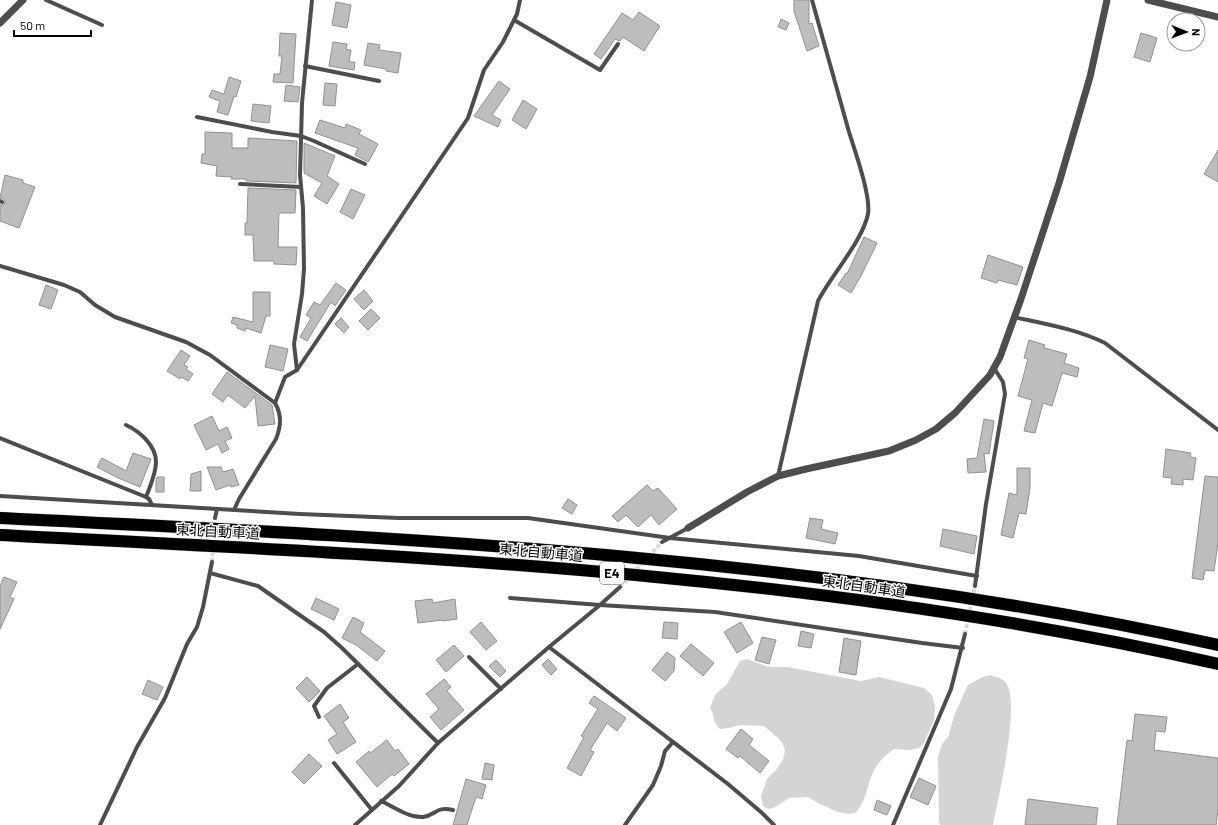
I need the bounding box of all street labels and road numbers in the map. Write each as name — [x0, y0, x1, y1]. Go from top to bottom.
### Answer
street label: 東北自動車道 — [176, 520, 260, 542]
street label: 東北自動車道 — [498, 540, 584, 564]
road number: E4 — [600, 562, 624, 584]
street label: 東北自動車道 — [821, 572, 907, 600]

